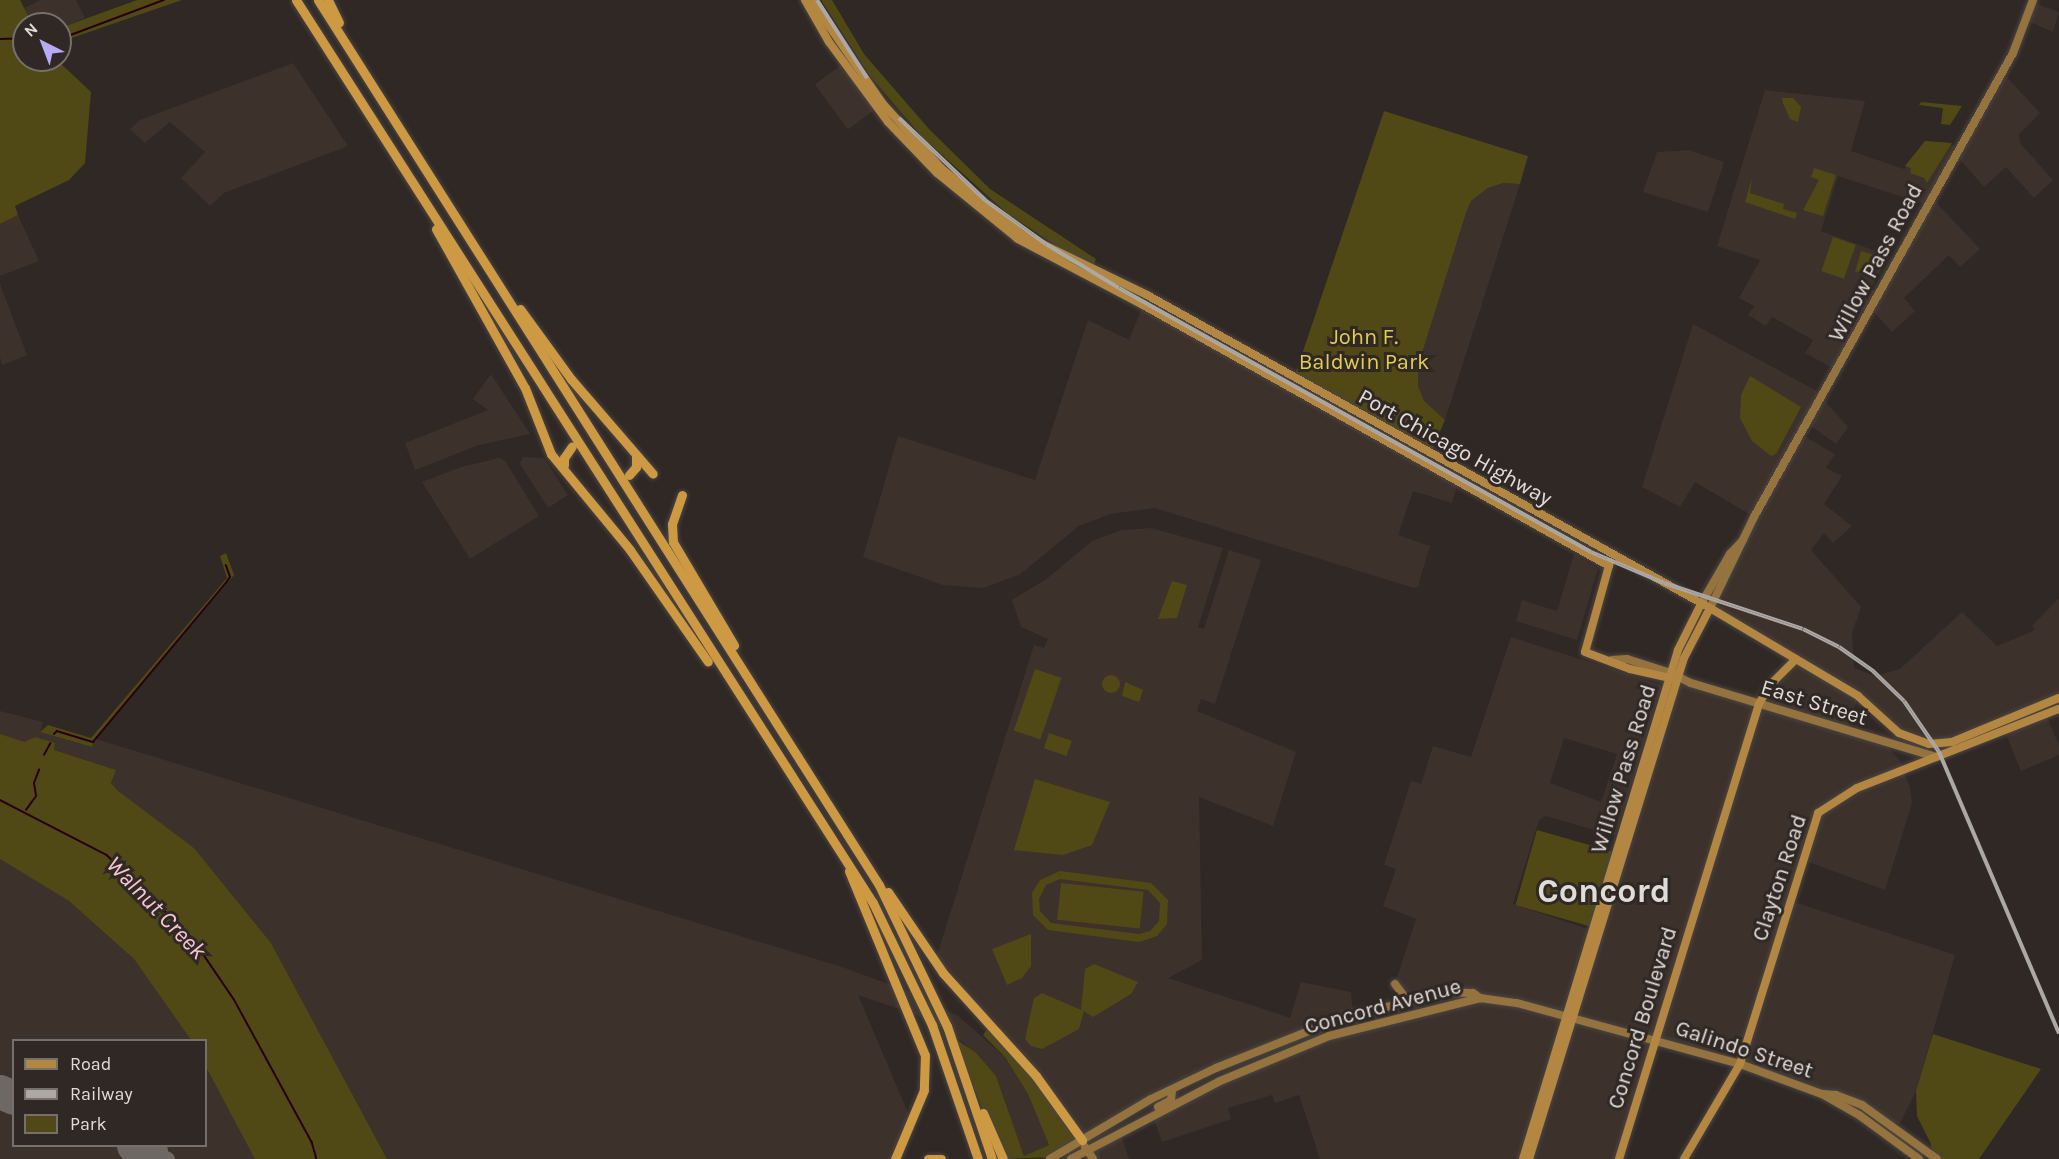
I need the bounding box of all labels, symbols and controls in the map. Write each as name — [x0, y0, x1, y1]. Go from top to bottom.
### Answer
north arrow — [12, 12, 72, 72]
text: N — [20, 19, 42, 41]
street label: Willow Pass Road — [1823, 180, 1929, 346]
park label: John F. Baldwin Park — [1299, 324, 1429, 376]
street label: Port Chicago Highway — [1354, 384, 1556, 512]
street label: East Street — [1758, 674, 1870, 732]
street label: Willow Pass Road — [1586, 681, 1662, 857]
street label: Clayton Road — [1747, 811, 1813, 945]
water label: Walnut Creek — [100, 851, 212, 965]
district label: Concord — [1537, 872, 1671, 912]
street label: Concord Boulevard — [1603, 924, 1683, 1112]
street label: Concord Avenue — [1302, 973, 1464, 1041]
street label: Galindo Street — [1672, 1015, 1816, 1085]
legend — [12, 1039, 207, 1147]
text: Road — [70, 1053, 111, 1075]
text: Railway — [70, 1083, 133, 1105]
text: Park — [70, 1113, 107, 1135]

